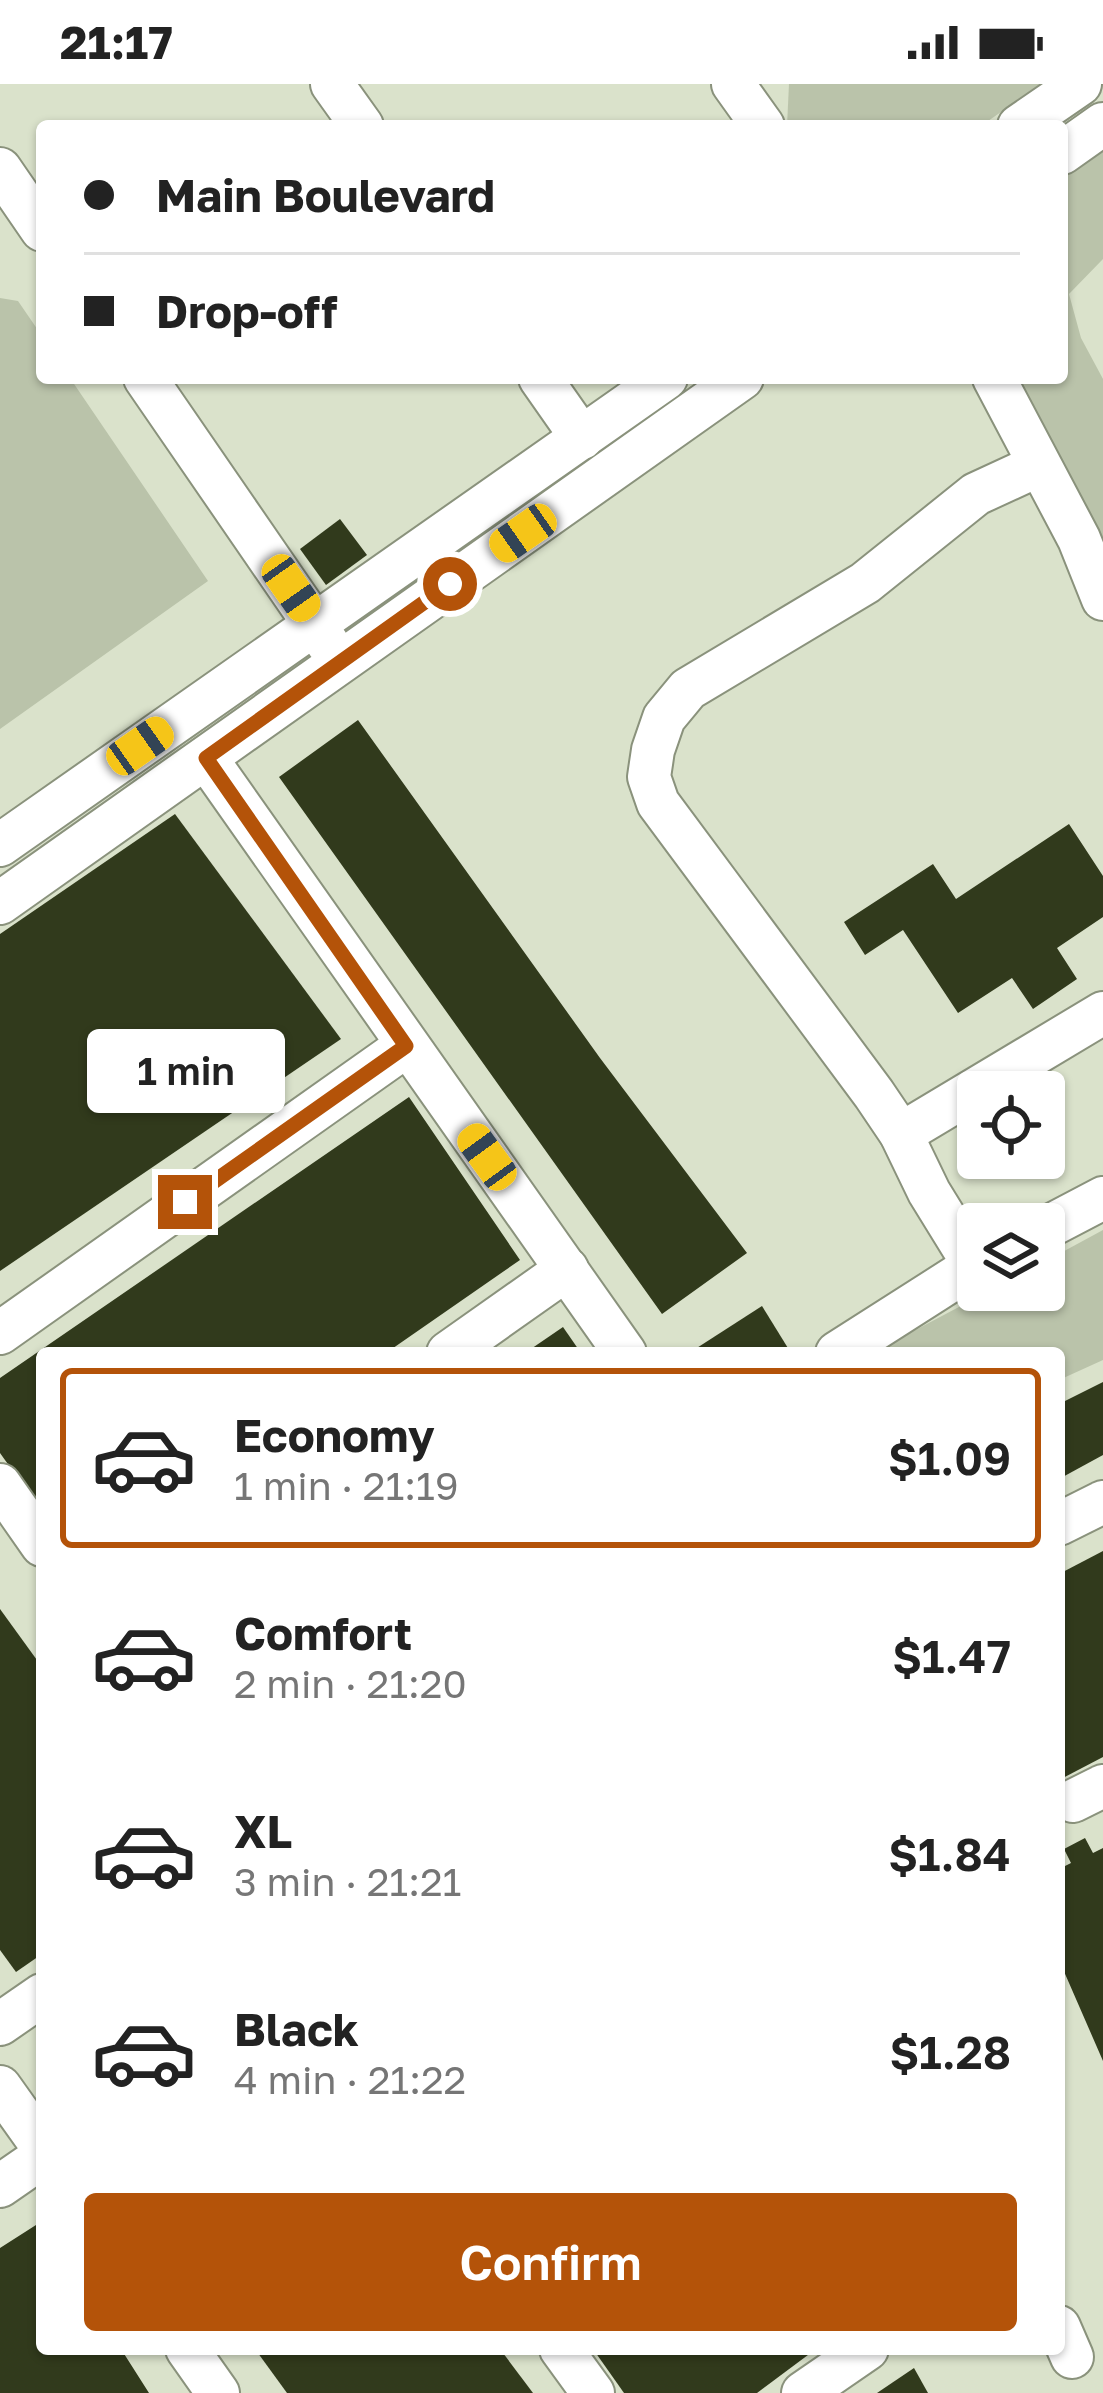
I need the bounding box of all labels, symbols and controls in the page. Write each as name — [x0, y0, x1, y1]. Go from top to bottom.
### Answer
text: 21:17 — [60, 15, 173, 69]
text: Main Boulevard — [156, 168, 495, 222]
text: Drop-off — [156, 284, 337, 338]
car — [483, 498, 563, 568]
car — [256, 548, 326, 628]
route start — [423, 557, 477, 611]
car — [100, 711, 180, 781]
callout: 1 min — [86, 1028, 284, 1112]
text: 1 min — [137, 1047, 235, 1094]
map controls — [957, 1071, 1065, 1311]
button: locate — [957, 1071, 1065, 1179]
car — [451, 1117, 523, 1197]
route end — [158, 1175, 212, 1229]
button: layers — [957, 1203, 1065, 1311]
icon: car — [90, 1404, 198, 1512]
text: Economy — [234, 1408, 435, 1462]
text: $1.09 — [888, 1431, 1011, 1485]
text: 1 min · 21:19 — [234, 1462, 459, 1509]
icon: car — [90, 1602, 198, 1710]
text: Comfort — [234, 1606, 412, 1660]
text: $1.47 — [892, 1629, 1011, 1683]
text: 2 min · 21:20 — [234, 1660, 467, 1707]
icon: car — [90, 1800, 198, 1908]
text: XL — [234, 1804, 292, 1858]
text: $1.84 — [888, 1827, 1011, 1881]
text: 3 min · 21:21 — [234, 1858, 462, 1905]
icon: car — [90, 1998, 198, 2106]
text: Black — [234, 2002, 359, 2056]
text: $1.28 — [889, 2025, 1011, 2079]
text: 4 min · 21:22 — [234, 2056, 466, 2103]
button: Confirm — [84, 2193, 1017, 2331]

